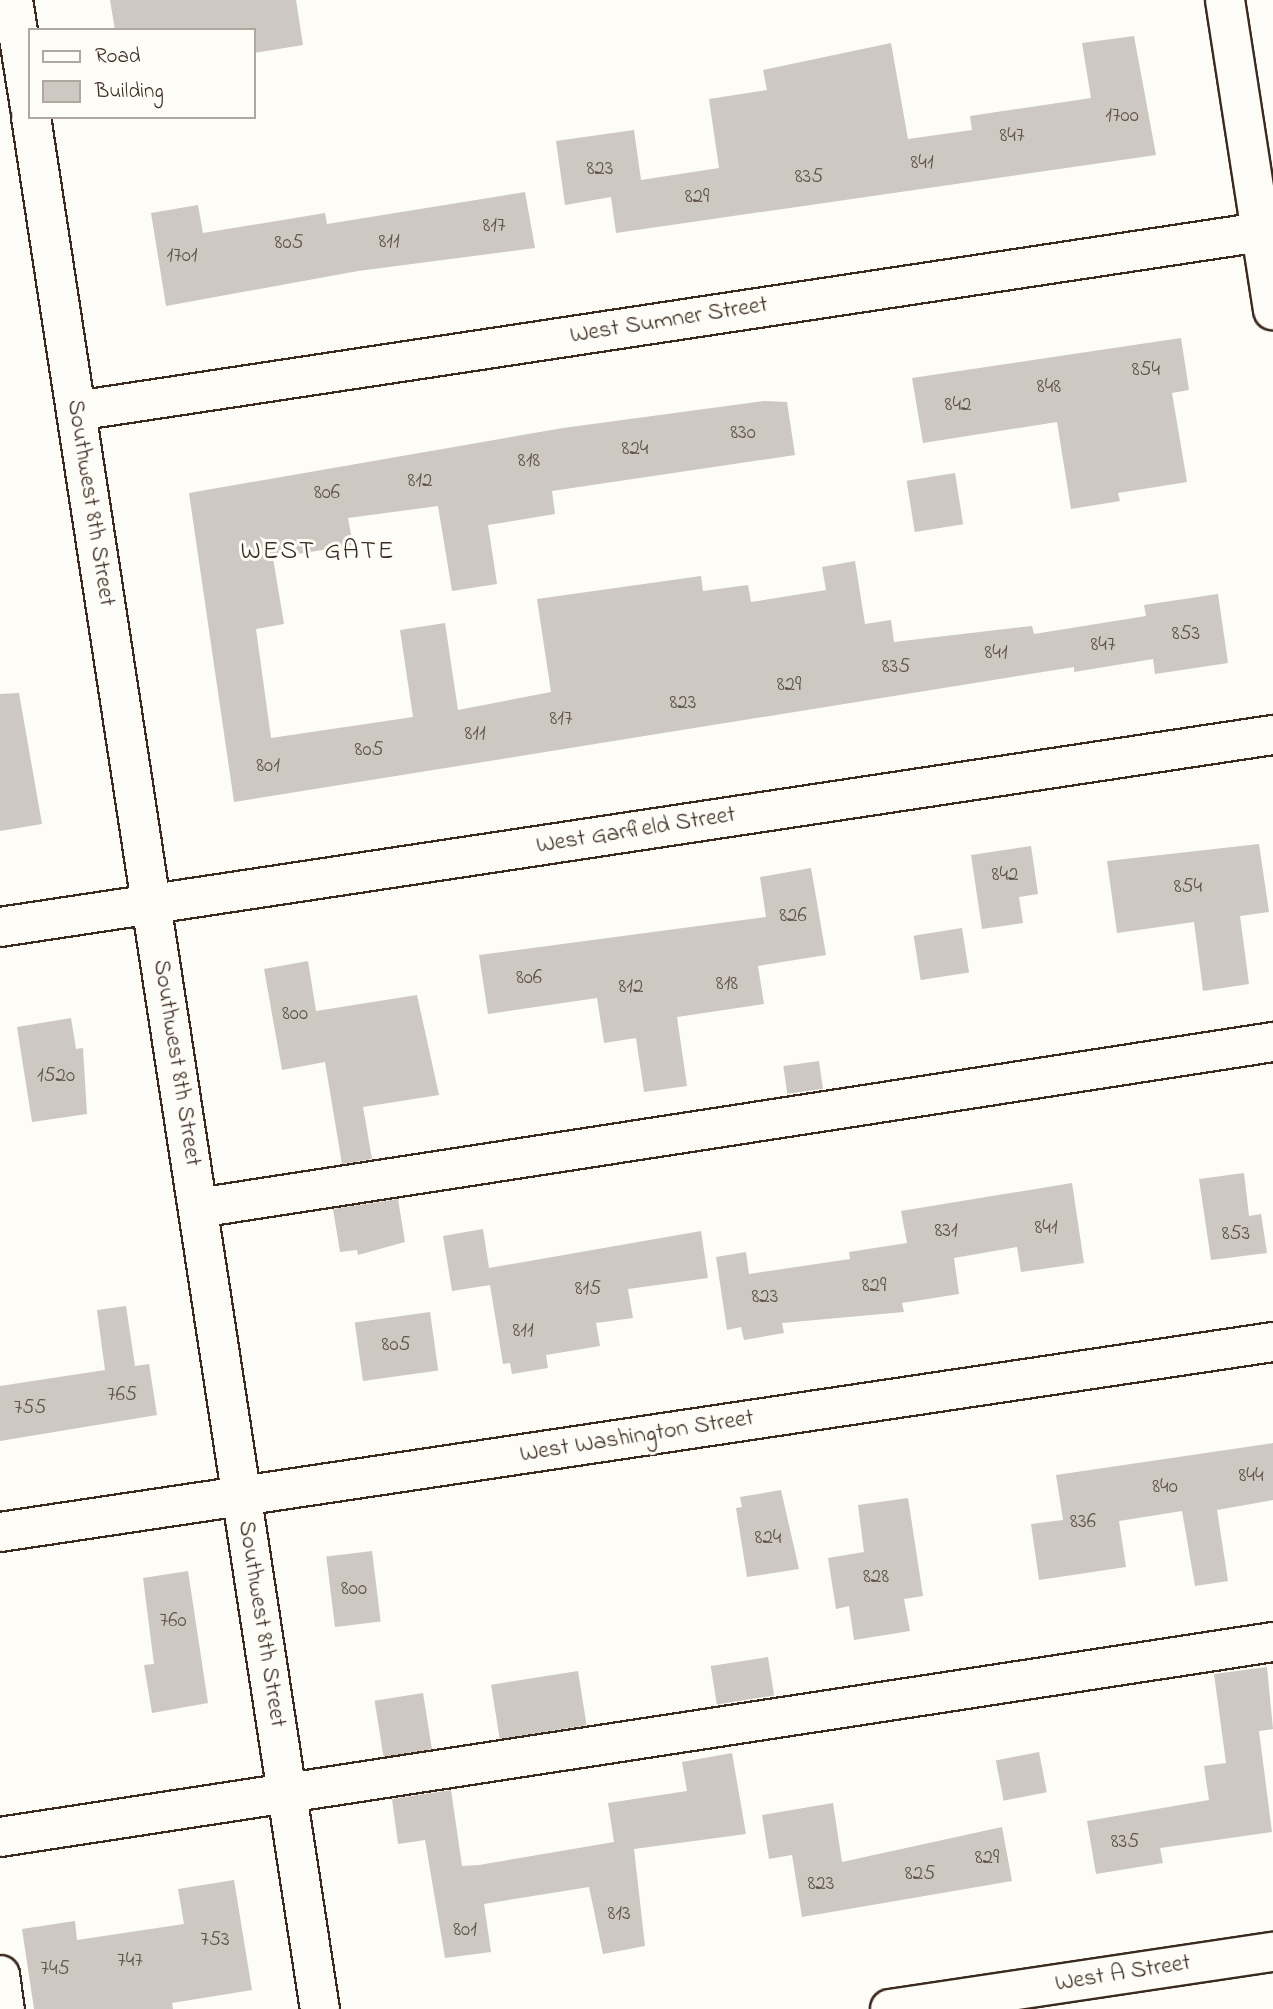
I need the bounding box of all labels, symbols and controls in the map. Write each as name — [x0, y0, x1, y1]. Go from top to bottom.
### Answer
legend — [28, 28, 256, 119]
text: Road — [95, 42, 141, 72]
text: Building — [95, 77, 164, 107]
house number: 1700 — [1105, 103, 1139, 129]
house number: 847 — [999, 123, 1025, 149]
house number: 841 — [910, 150, 934, 176]
house number: 823 — [587, 156, 613, 182]
house number: 835 — [795, 164, 823, 190]
house number: 829 — [685, 184, 709, 210]
house number: 817 — [482, 213, 506, 239]
house number: 811 — [378, 229, 400, 255]
house number: 805 — [275, 230, 303, 256]
house number: 1701 — [166, 243, 198, 269]
street label: West Sumner Street — [568, 291, 770, 351]
house number: 854 — [1132, 357, 1160, 383]
house number: 848 — [1037, 374, 1061, 400]
house number: 842 — [945, 392, 971, 418]
street label: Southwest 8th Street — [59, 398, 121, 608]
house number: 830 — [730, 420, 756, 446]
house number: 824 — [622, 436, 648, 462]
house number: 818 — [518, 448, 540, 474]
house number: 812 — [408, 468, 432, 494]
house number: 806 — [314, 480, 340, 506]
district label: WEST GATE — [242, 537, 394, 569]
house number: 853 — [1172, 621, 1200, 647]
house number: 847 — [1090, 632, 1116, 658]
house number: 841 — [984, 640, 1008, 666]
house number: 835 — [882, 654, 910, 680]
house number: 829 — [777, 672, 801, 698]
house number: 823 — [670, 690, 696, 716]
house number: 817 — [549, 706, 573, 732]
house number: 811 — [464, 721, 486, 747]
house number: 805 — [355, 737, 383, 763]
house number: 801 — [256, 753, 280, 779]
street label: West Garfield Street — [534, 801, 738, 861]
house number: 842 — [992, 862, 1018, 888]
house number: 854 — [1174, 874, 1202, 900]
house number: 826 — [779, 903, 807, 929]
street label: Southwest 8th Street — [145, 958, 207, 1168]
house number: 806 — [516, 965, 542, 991]
house number: 818 — [716, 971, 738, 997]
house number: 812 — [619, 974, 643, 1000]
house number: 800 — [282, 1001, 308, 1027]
house number: 1520 — [37, 1063, 75, 1089]
house number: 841 — [1034, 1215, 1058, 1241]
house number: 831 — [934, 1218, 958, 1244]
house number: 853 — [1222, 1221, 1250, 1247]
house number: 829 — [862, 1273, 886, 1299]
house number: 815 — [575, 1276, 601, 1302]
house number: 823 — [752, 1284, 778, 1310]
house number: 811 — [512, 1318, 534, 1344]
house number: 805 — [382, 1332, 410, 1358]
house number: 765 — [107, 1382, 137, 1408]
house number: 755 — [14, 1395, 46, 1421]
street label: West Washington Street — [518, 1404, 756, 1470]
house number: 844 — [1238, 1463, 1264, 1489]
house number: 840 — [1152, 1474, 1178, 1500]
house number: 836 — [1070, 1509, 1096, 1535]
street label: Southwest 8th Street — [230, 1519, 292, 1729]
house number: 824 — [755, 1525, 781, 1551]
house number: 828 — [863, 1564, 889, 1590]
house number: 800 — [341, 1576, 367, 1602]
house number: 760 — [160, 1608, 186, 1634]
house number: 835 — [1111, 1829, 1139, 1855]
house number: 829 — [975, 1845, 999, 1871]
house number: 825 — [905, 1861, 935, 1887]
house number: 823 — [808, 1871, 834, 1897]
house number: 813 — [607, 1901, 631, 1927]
house number: 801 — [453, 1917, 477, 1943]
house number: 753 — [200, 1927, 230, 1953]
house number: 747 — [117, 1948, 143, 1974]
street label: West A Street — [1053, 1949, 1193, 1999]
house number: 745 — [40, 1956, 70, 1982]

